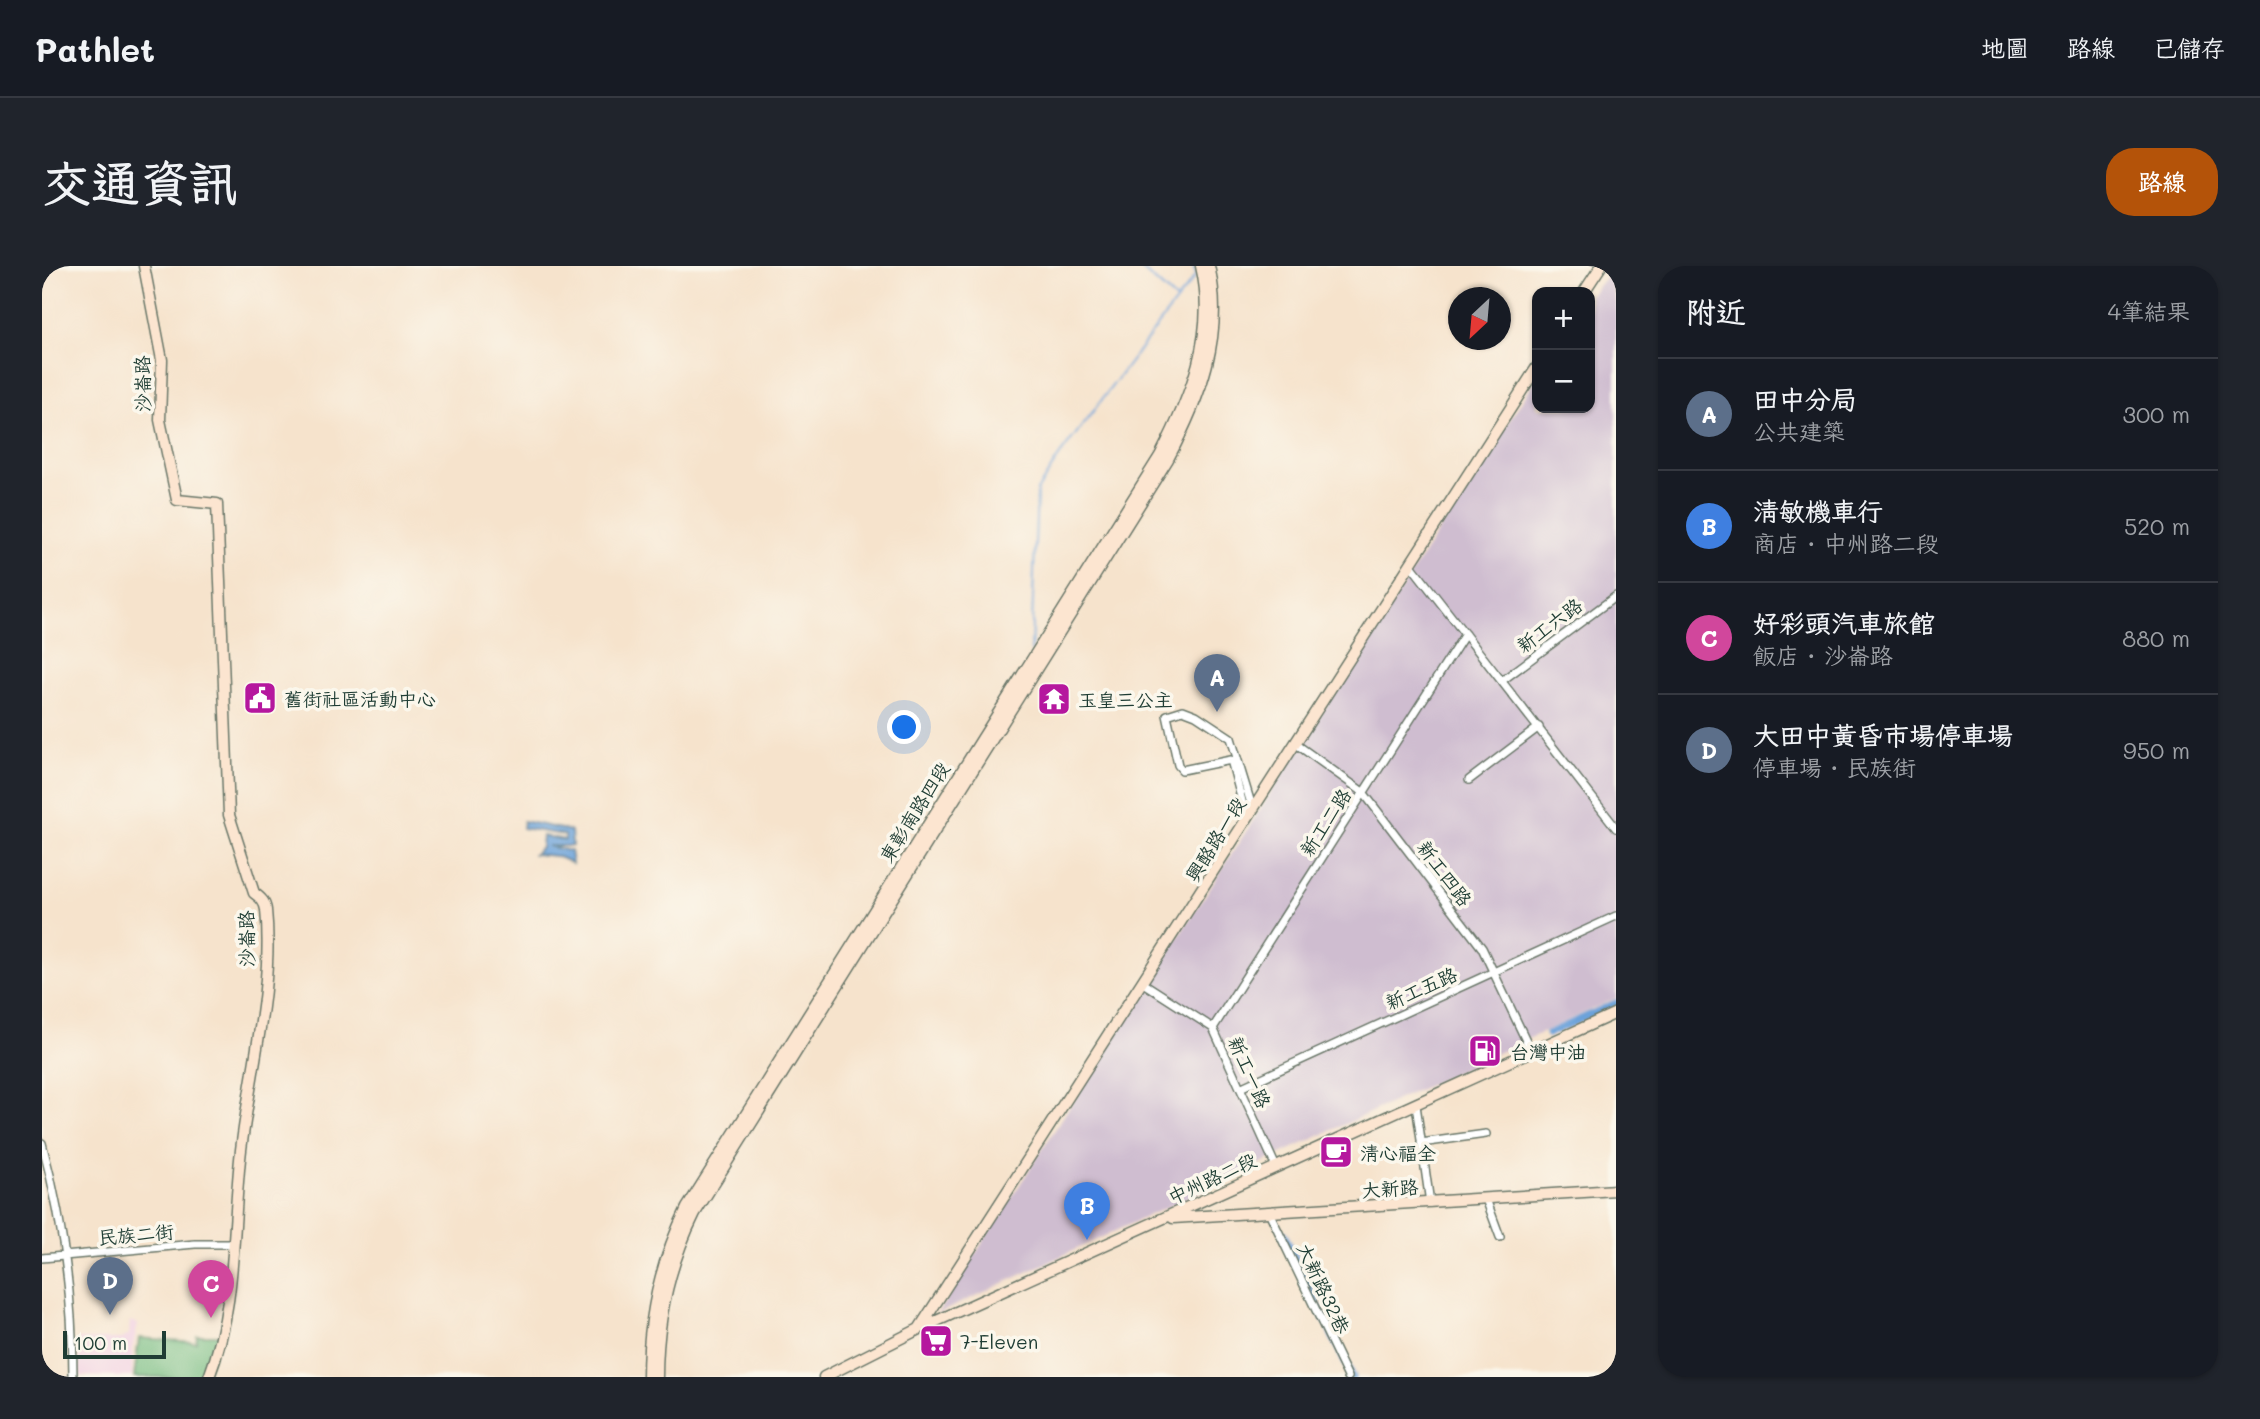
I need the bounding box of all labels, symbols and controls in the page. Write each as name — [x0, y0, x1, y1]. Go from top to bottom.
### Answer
text: Pathlet — [35, 27, 155, 70]
text: 地圖 — [1981, 32, 2029, 63]
text: 路線 — [2067, 32, 2115, 63]
text: 已儲存 — [2153, 32, 2225, 63]
button: 路線 — [2106, 148, 2218, 216]
text: 交通資訊 — [42, 150, 238, 213]
north arrow — [1448, 287, 1511, 350]
map controls — [1532, 287, 1595, 413]
button: + — [1532, 287, 1595, 350]
text: 附近 — [1686, 291, 1746, 331]
text: 4筆結果 — [2107, 296, 2190, 326]
button: − — [1532, 350, 1595, 413]
street label: 沙崙路 — [129, 355, 155, 413]
text: 田中分局 — [1753, 382, 1857, 416]
text: A — [1701, 399, 1717, 429]
text: 300 m — [2122, 399, 2190, 429]
text: 公共建築 — [1753, 416, 1845, 446]
text: 清敏機車行 — [1753, 494, 1883, 528]
text: B — [1701, 511, 1717, 541]
text: 520 m — [2124, 511, 2190, 541]
text: 商店 · 中州路二段 — [1753, 528, 1939, 558]
street label: 新工六路 — [1511, 592, 1587, 658]
text: 好彩頭汽車旅館 — [1753, 606, 1935, 640]
text: C — [1700, 623, 1718, 653]
text: 880 m — [2122, 623, 2190, 653]
text: 飯店 · 沙崙路 — [1753, 640, 1893, 670]
pin: A — [1194, 654, 1240, 712]
public building icon: 舊街社區活動中心 — [241, 679, 279, 717]
temple icon: 玉皇三公主 — [1035, 680, 1073, 718]
place label: 舊街社區活動中心 — [284, 686, 436, 711]
place label: 玉皇三公主 — [1078, 687, 1173, 712]
your location — [887, 710, 921, 744]
text: 大田中黃昏市場停車場 — [1753, 718, 2013, 752]
text: D — [1701, 735, 1717, 765]
text: 950 m — [2123, 735, 2190, 765]
text: 停車場 · 民族街 — [1753, 752, 1916, 782]
street label: 東彰南路四段 — [873, 757, 955, 867]
street label: 新工二路 — [1294, 783, 1356, 861]
street label: 興酪路一段 — [1179, 792, 1251, 886]
street label: 新工四路 — [1412, 835, 1478, 911]
street label: 沙崙路 — [233, 910, 259, 968]
street label: 新工五路 — [1381, 961, 1461, 1015]
street label: 新工一路 — [1223, 1032, 1277, 1112]
fuel station icon: 台灣中油 — [1466, 1032, 1504, 1070]
place label: 台灣中油 — [1510, 1039, 1586, 1064]
cafe icon: 清心福全 — [1317, 1133, 1355, 1171]
place label: 清心福全 — [1360, 1140, 1436, 1165]
street label: 中州路二段 — [1164, 1147, 1260, 1209]
street label: 大新路 — [1361, 1174, 1419, 1202]
pin: B — [1064, 1182, 1110, 1240]
street label: 民族二街 — [97, 1218, 175, 1250]
street label: 大新路32巷 — [1292, 1238, 1356, 1338]
pin: D — [87, 1257, 133, 1315]
pin: C — [188, 1260, 234, 1318]
supermarket icon: 7-Eleven — [917, 1322, 955, 1360]
scale bar — [63, 1328, 166, 1360]
place label: 7-Eleven — [960, 1329, 1038, 1354]
text: 100 m — [74, 1330, 127, 1355]

